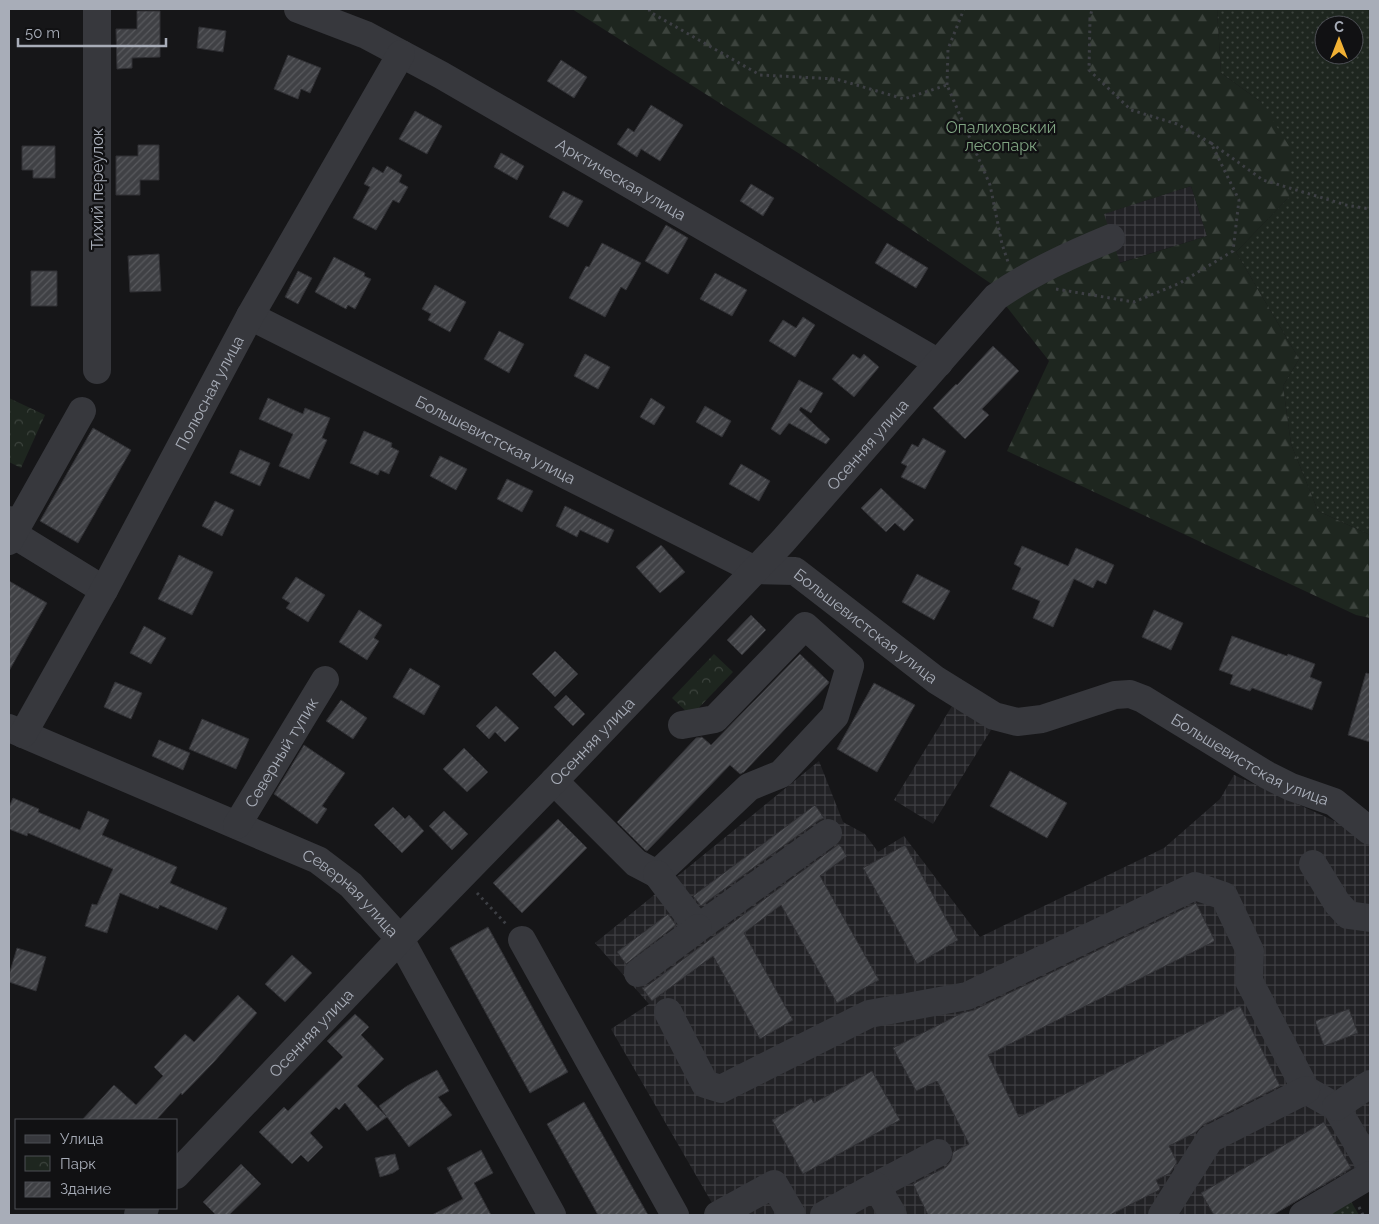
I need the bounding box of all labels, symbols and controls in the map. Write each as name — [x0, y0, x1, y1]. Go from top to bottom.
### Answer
scale bar — [18, 15, 165, 47]
north arrow — [1314, 15, 1364, 65]
text: С — [1334, 19, 1344, 35]
text: 50 m — [25, 24, 60, 42]
park label: Опалиховский лесопарк — [946, 118, 1056, 155]
street label: Тихий переулок — [88, 128, 107, 250]
street label: Арктическая улица — [553, 134, 690, 224]
street label: Полюсная улица — [171, 332, 247, 453]
street label: Большевистская улица — [412, 391, 579, 488]
street label: Осенняя улица — [823, 395, 912, 494]
street label: Большевистская улица — [790, 564, 942, 687]
street label: Осенняя улица — [546, 693, 638, 789]
street label: Северный тупик — [240, 694, 322, 811]
street label: Большевистская улица — [1168, 709, 1331, 809]
street label: Северная улица — [300, 845, 403, 941]
street label: Осенняя улица — [265, 985, 357, 1081]
legend — [15, 1119, 178, 1209]
text: Улица — [60, 1130, 104, 1148]
text: Парк — [60, 1155, 96, 1173]
text: Здание — [60, 1180, 112, 1198]

